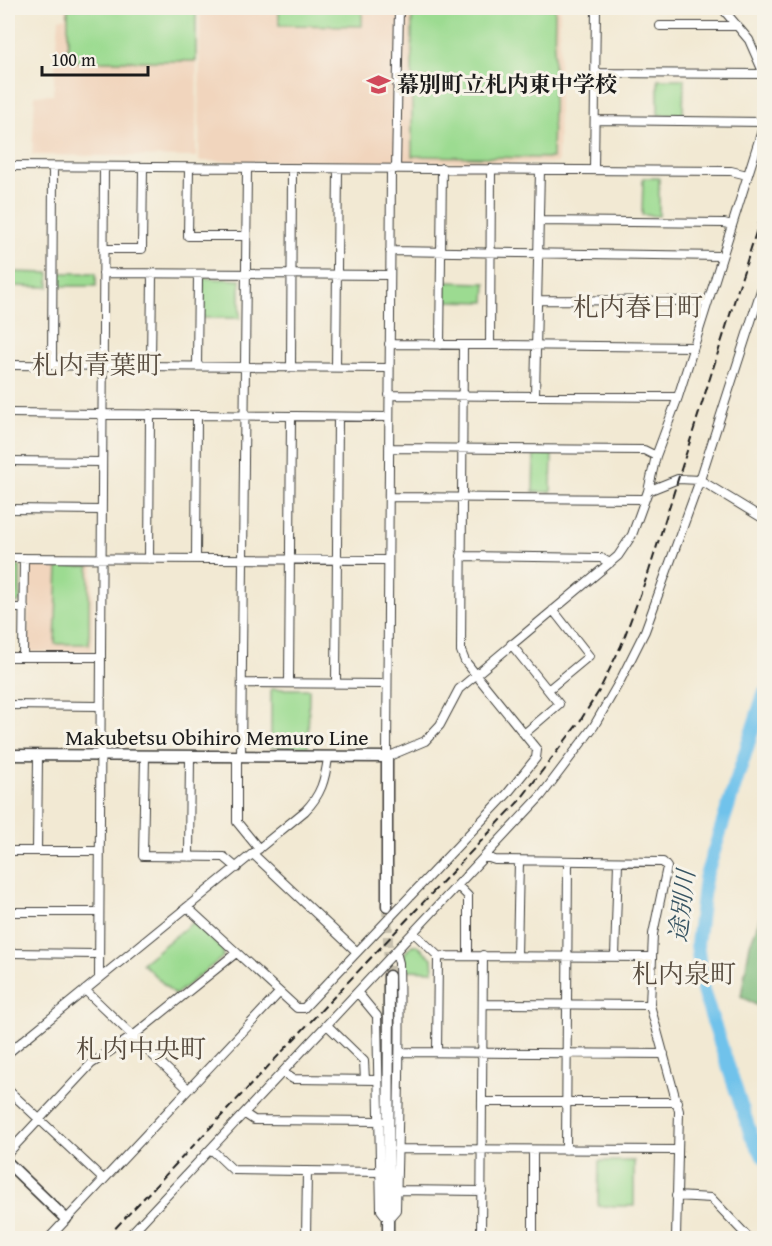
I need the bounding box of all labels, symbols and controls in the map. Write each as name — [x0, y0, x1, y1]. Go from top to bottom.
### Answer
scale bar — [42, 39, 148, 77]
text: 100 m — [51, 46, 96, 73]
place label: 幕別町立札内東中学校 — [397, 68, 617, 100]
school or university icon: 幕別町立札内東中学校 — [366, 71, 392, 97]
district label: 札内春日町 — [573, 287, 703, 326]
district label: 札内青葉町 — [32, 345, 162, 384]
street label: Makubetsu Obihiro Memuro Line — [65, 721, 369, 753]
water label: 途別川 — [660, 865, 704, 944]
district label: 札内泉町 — [632, 954, 736, 993]
district label: 札内中央町 — [76, 1029, 206, 1068]

